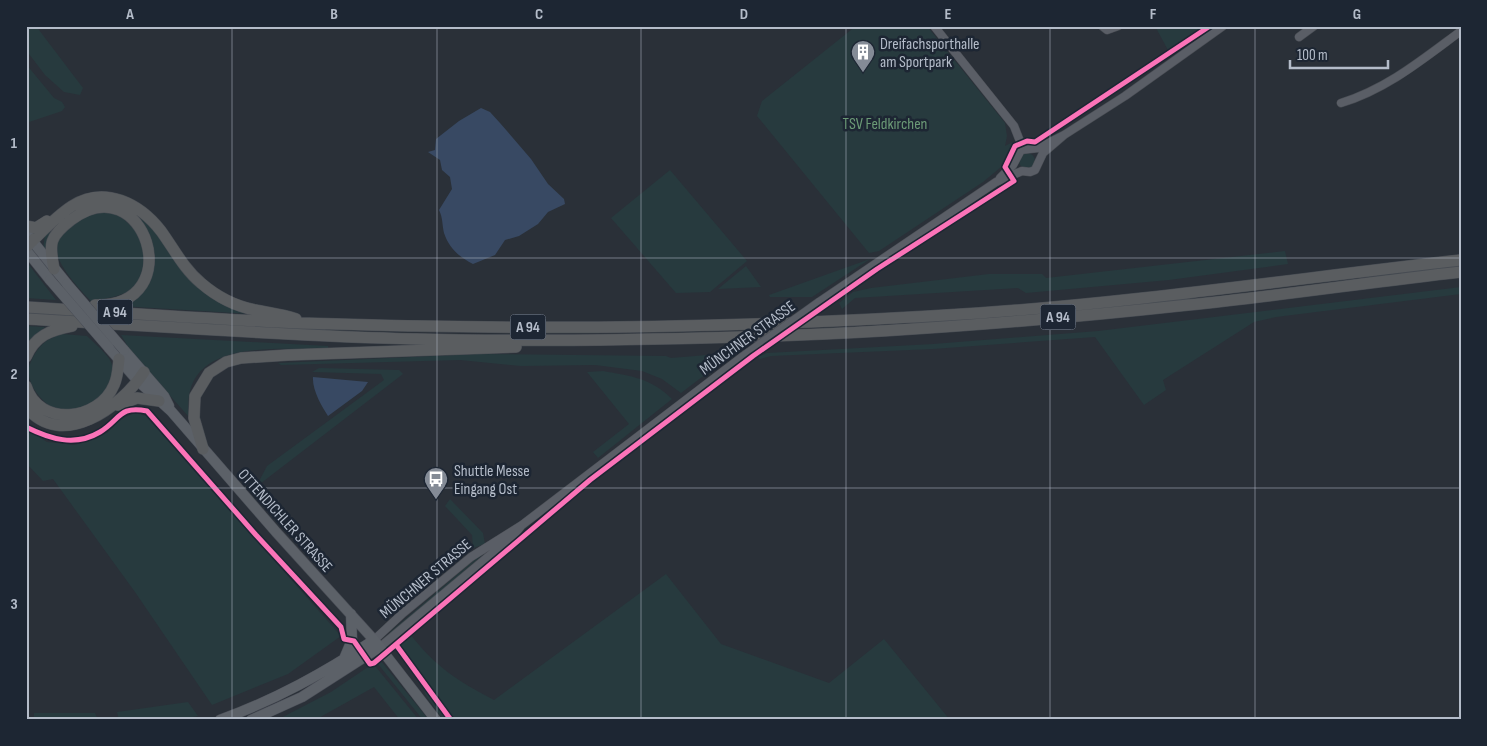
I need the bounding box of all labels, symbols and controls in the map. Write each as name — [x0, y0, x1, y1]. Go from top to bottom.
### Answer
text: A — [125, 5, 134, 24]
text: B — [330, 5, 338, 24]
text: C — [535, 5, 543, 24]
text: D — [740, 5, 748, 24]
text: E — [945, 5, 952, 24]
text: F — [1150, 5, 1157, 24]
text: G — [1353, 5, 1361, 24]
place label: Dreifachsporthalle am Sportpark — [880, 35, 980, 72]
scale bar — [1290, 38, 1387, 70]
building icon: Dreifachsporthalle am Sportpark — [850, 39, 876, 73]
text: 100 m — [1297, 46, 1328, 65]
park label: TSV Feldkirchen — [843, 115, 927, 134]
text: 1 — [11, 134, 18, 153]
street label: MÜNCHNER STRASSE — [696, 297, 799, 379]
road number: A 94 — [98, 300, 132, 324]
road number: A 94 — [1040, 304, 1076, 330]
road number: A 94 — [510, 314, 546, 340]
text: 2 — [10, 365, 18, 384]
place label: Shuttle Messe Eingang Ost — [454, 462, 530, 499]
street label: OTTENDICHLER STRASSE — [234, 466, 336, 577]
bus stop icon: Shuttle Messe Eingang Ost — [423, 466, 449, 500]
street label: MÜNCHNER STRASSE — [376, 535, 476, 623]
text: 3 — [10, 595, 18, 614]

